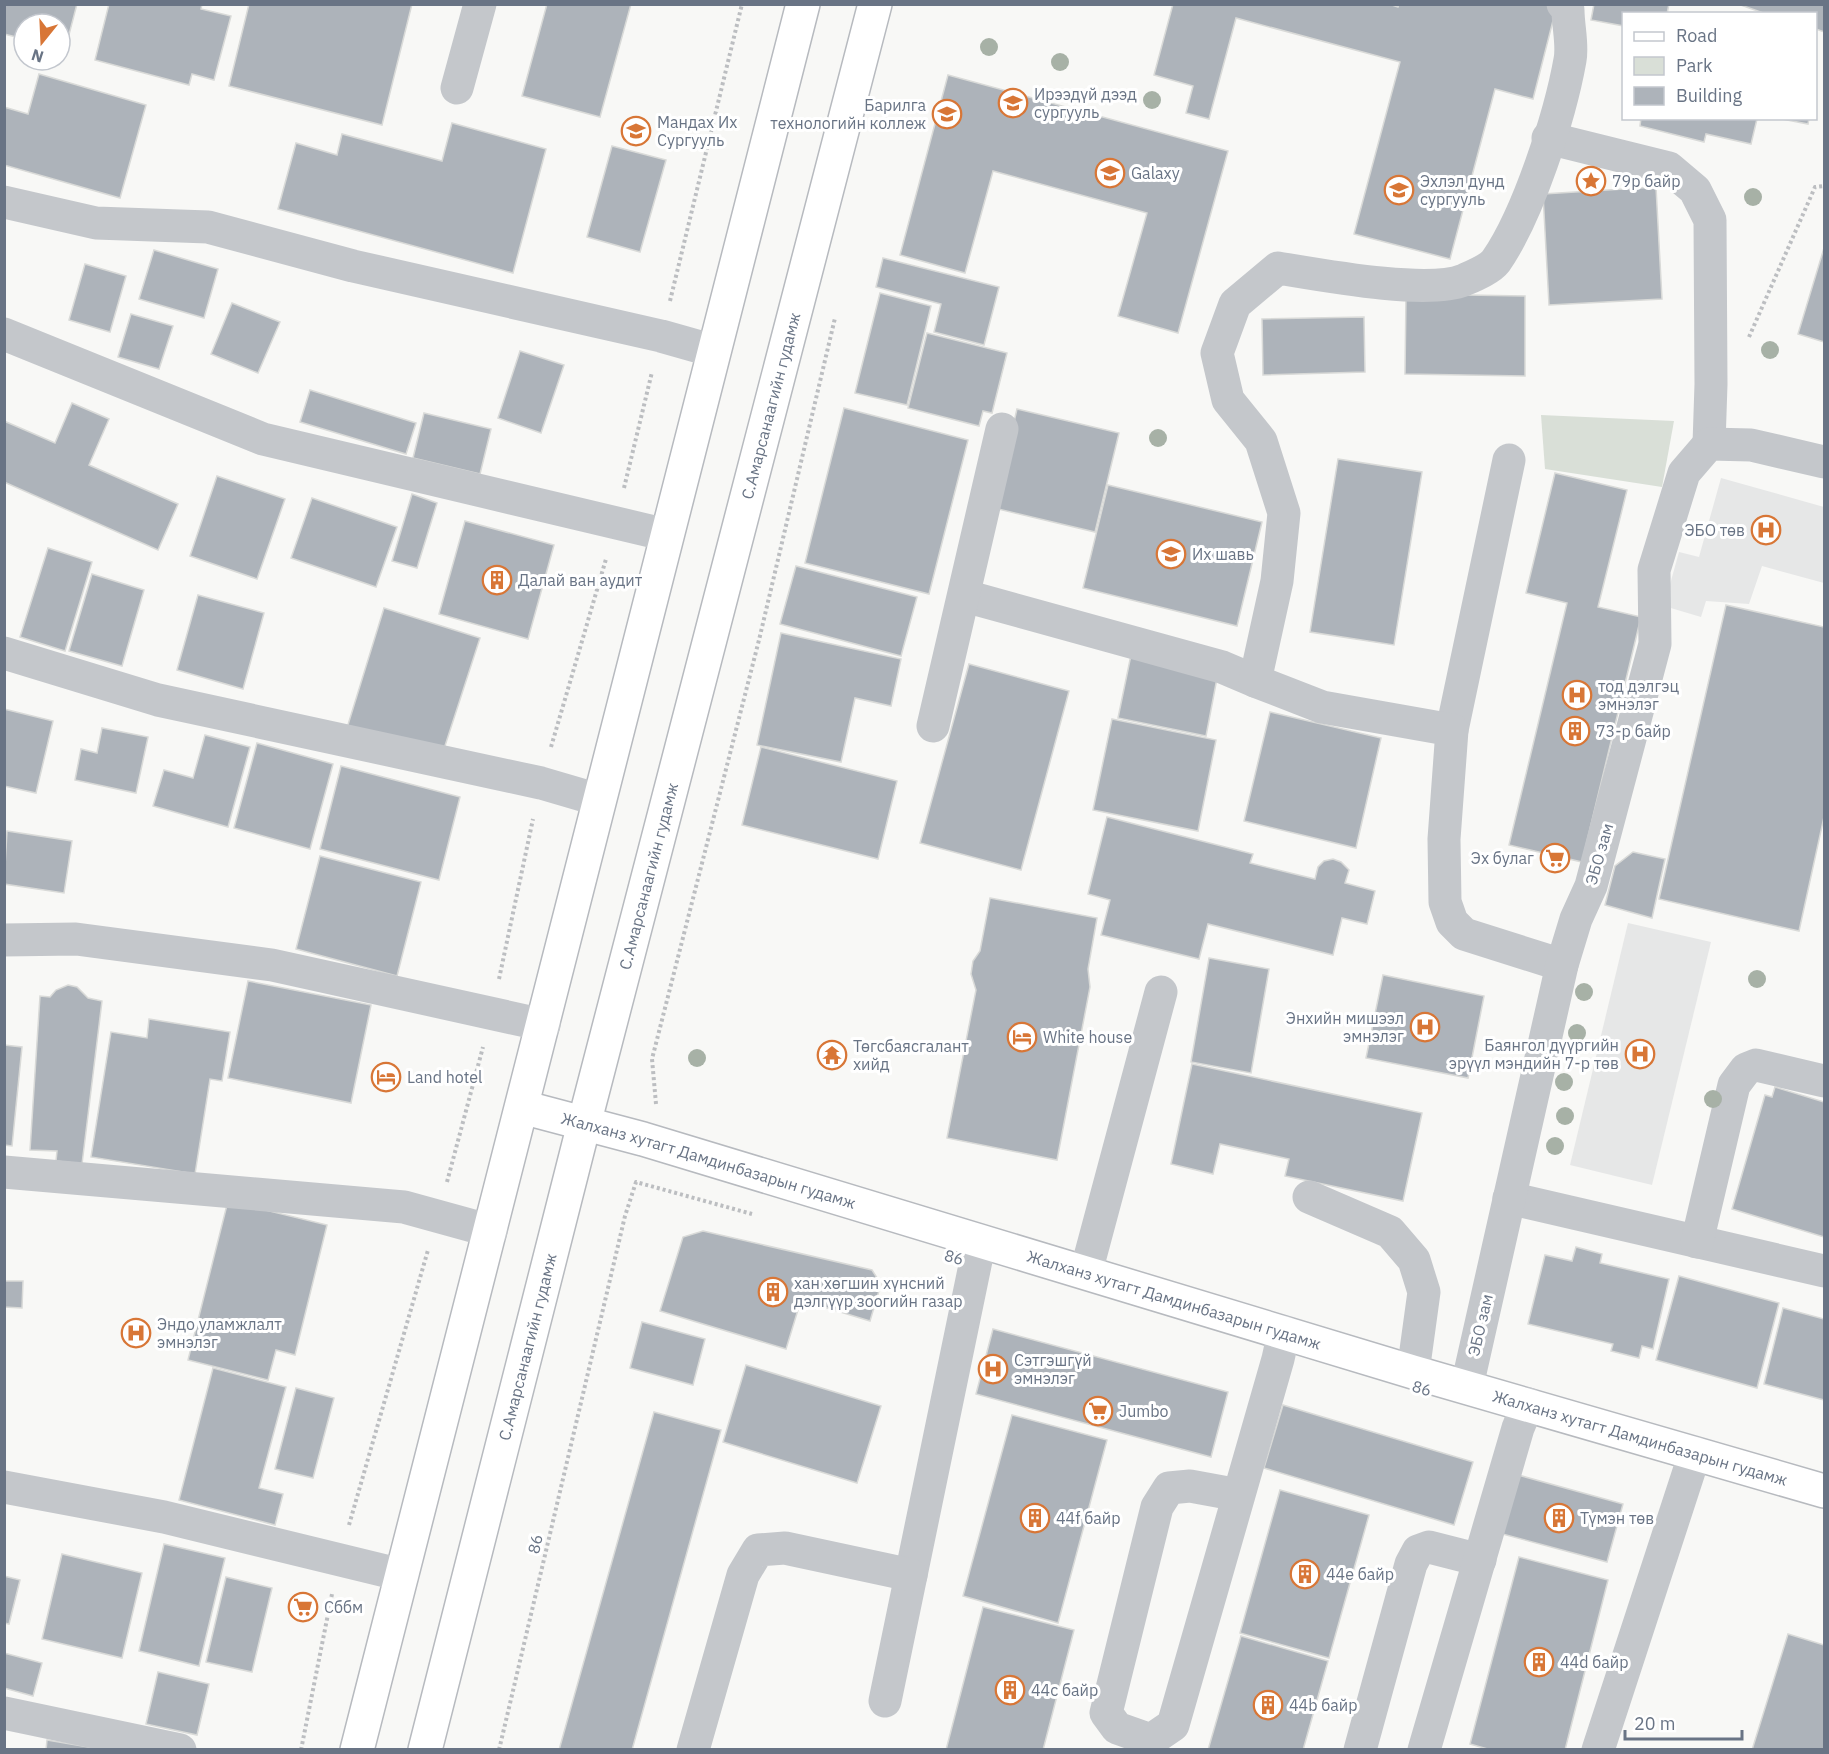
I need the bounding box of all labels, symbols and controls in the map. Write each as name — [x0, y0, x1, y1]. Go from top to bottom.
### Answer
north arrow — [12, 12, 72, 72]
legend — [1622, 12, 1817, 120]
text: Road — [1676, 24, 1717, 47]
text: N — [29, 45, 46, 68]
text: Park — [1676, 54, 1713, 77]
place label: Ирээдүй дээд сургууль — [1034, 84, 1137, 122]
text: Building — [1676, 84, 1743, 107]
school or university icon: Ирээдүй дээд сургууль — [997, 87, 1029, 119]
place label: Барилга технологийн коллеж — [770, 95, 926, 133]
school or university icon: Барилга технологийн коллеж — [931, 98, 963, 130]
place label: Мандах Их Сургууль — [657, 112, 737, 150]
school or university icon: Мандах Их Сургууль — [620, 115, 652, 147]
school or university icon: Galaxy — [1094, 157, 1126, 189]
place label: Galaxy — [1131, 163, 1180, 183]
place icon: 79р байр — [1575, 165, 1607, 197]
place label: Эхлэл дунд сургууль — [1420, 171, 1505, 209]
place label: 79р байр — [1612, 171, 1681, 191]
school or university icon: Эхлэл дунд сургууль — [1383, 174, 1415, 206]
street label: С.Амарсанаагийн гудамж — [737, 310, 804, 501]
hospital icon: ЭБО төв — [1750, 514, 1782, 546]
place label: ЭБО төв — [1684, 520, 1745, 540]
school or university icon: Их шавь — [1155, 538, 1187, 570]
place label: Их шавь — [1192, 544, 1254, 564]
building icon: Далай ван аудит — [481, 564, 513, 596]
place label: Далай ван аудит — [518, 570, 643, 590]
place label: тод дэлгэц эмнэлэг — [1598, 676, 1679, 714]
hospital icon: тод дэлгэц эмнэлэг — [1561, 679, 1593, 711]
building icon: 73-р байр — [1559, 715, 1591, 747]
place label: 73-р байр — [1596, 721, 1671, 741]
street label: С.Амарсанаагийн гудамж — [615, 781, 682, 972]
street label: ЭБО зам — [1581, 821, 1617, 887]
supermarket icon: Эх булаг — [1539, 842, 1571, 874]
place label: Эх булаг — [1471, 848, 1534, 868]
place label: Энхийн мишээл эмнэлэг — [1286, 1008, 1404, 1046]
hospital icon: Энхийн мишээл эмнэлэг — [1409, 1011, 1441, 1043]
hotel icon: White house — [1006, 1021, 1038, 1053]
place label: White house — [1043, 1027, 1132, 1047]
place label: Баянгол дүүргийн эрүүл мэндийн 7-р төв — [1449, 1035, 1619, 1073]
place label: Төгсбаясгалант хийд — [853, 1036, 969, 1074]
hospital icon: Баянгол дүүргийн эрүүл мэндийн 7-р төв — [1624, 1038, 1656, 1070]
temple icon: Төгсбаясгалант хийд — [816, 1039, 848, 1071]
hotel icon: Land hotel — [370, 1061, 402, 1093]
place label: Land hotel — [407, 1067, 482, 1087]
street label: Жалханз хутагт Дамдинбазарын гудамж — [559, 1108, 858, 1213]
street label: 86 — [942, 1245, 966, 1269]
street label: Жалханз хутагт Дамдинбазарын гудамж — [1025, 1246, 1323, 1354]
street label: С.Амарсанаагийн гудамж — [494, 1251, 561, 1442]
place label: хан хөгшин хүнсний дэлгүүр зоогийн газар — [794, 1273, 963, 1311]
building icon: хан хөгшин хүнсний дэлгүүр зоогийн газар — [757, 1276, 789, 1308]
street label: ЭБО зам — [1463, 1292, 1497, 1358]
place label: Эндо уламжлалт эмнэлэг — [157, 1314, 282, 1352]
hospital icon: Эндо уламжлалт эмнэлэг — [120, 1317, 152, 1349]
place label: Сэтгэшгүй эмнэлэг — [1014, 1350, 1092, 1388]
hospital icon: Сэтгэшгүй эмнэлэг — [977, 1353, 1009, 1385]
street label: 86 — [1410, 1376, 1434, 1400]
street label: Жалханз хутагт Дамдинбазарын гудамж — [1490, 1386, 1790, 1490]
supermarket icon: Jumbo — [1082, 1395, 1114, 1427]
place label: Jumbo — [1119, 1401, 1168, 1421]
building icon: 44f байр — [1019, 1502, 1051, 1534]
building icon: Түмэн төв — [1543, 1502, 1575, 1534]
place label: 44f байр — [1056, 1508, 1120, 1528]
place label: Түмэн төв — [1580, 1508, 1654, 1528]
street label: 86 — [523, 1532, 547, 1556]
building icon: 44e байр — [1289, 1558, 1321, 1590]
place label: 44e байр — [1326, 1564, 1394, 1584]
supermarket icon: Сббм — [287, 1591, 319, 1623]
place label: Сббм — [324, 1597, 363, 1617]
building icon: 44d байр — [1523, 1646, 1555, 1678]
place label: 44d байр — [1560, 1652, 1629, 1672]
building icon: 44c байр — [994, 1674, 1026, 1706]
place label: 44c байр — [1031, 1680, 1098, 1700]
building icon: 44b байр — [1252, 1689, 1284, 1721]
place label: 44b байр — [1289, 1695, 1358, 1715]
scale bar — [1625, 1703, 1742, 1741]
text: 20 m — [1634, 1712, 1676, 1735]

